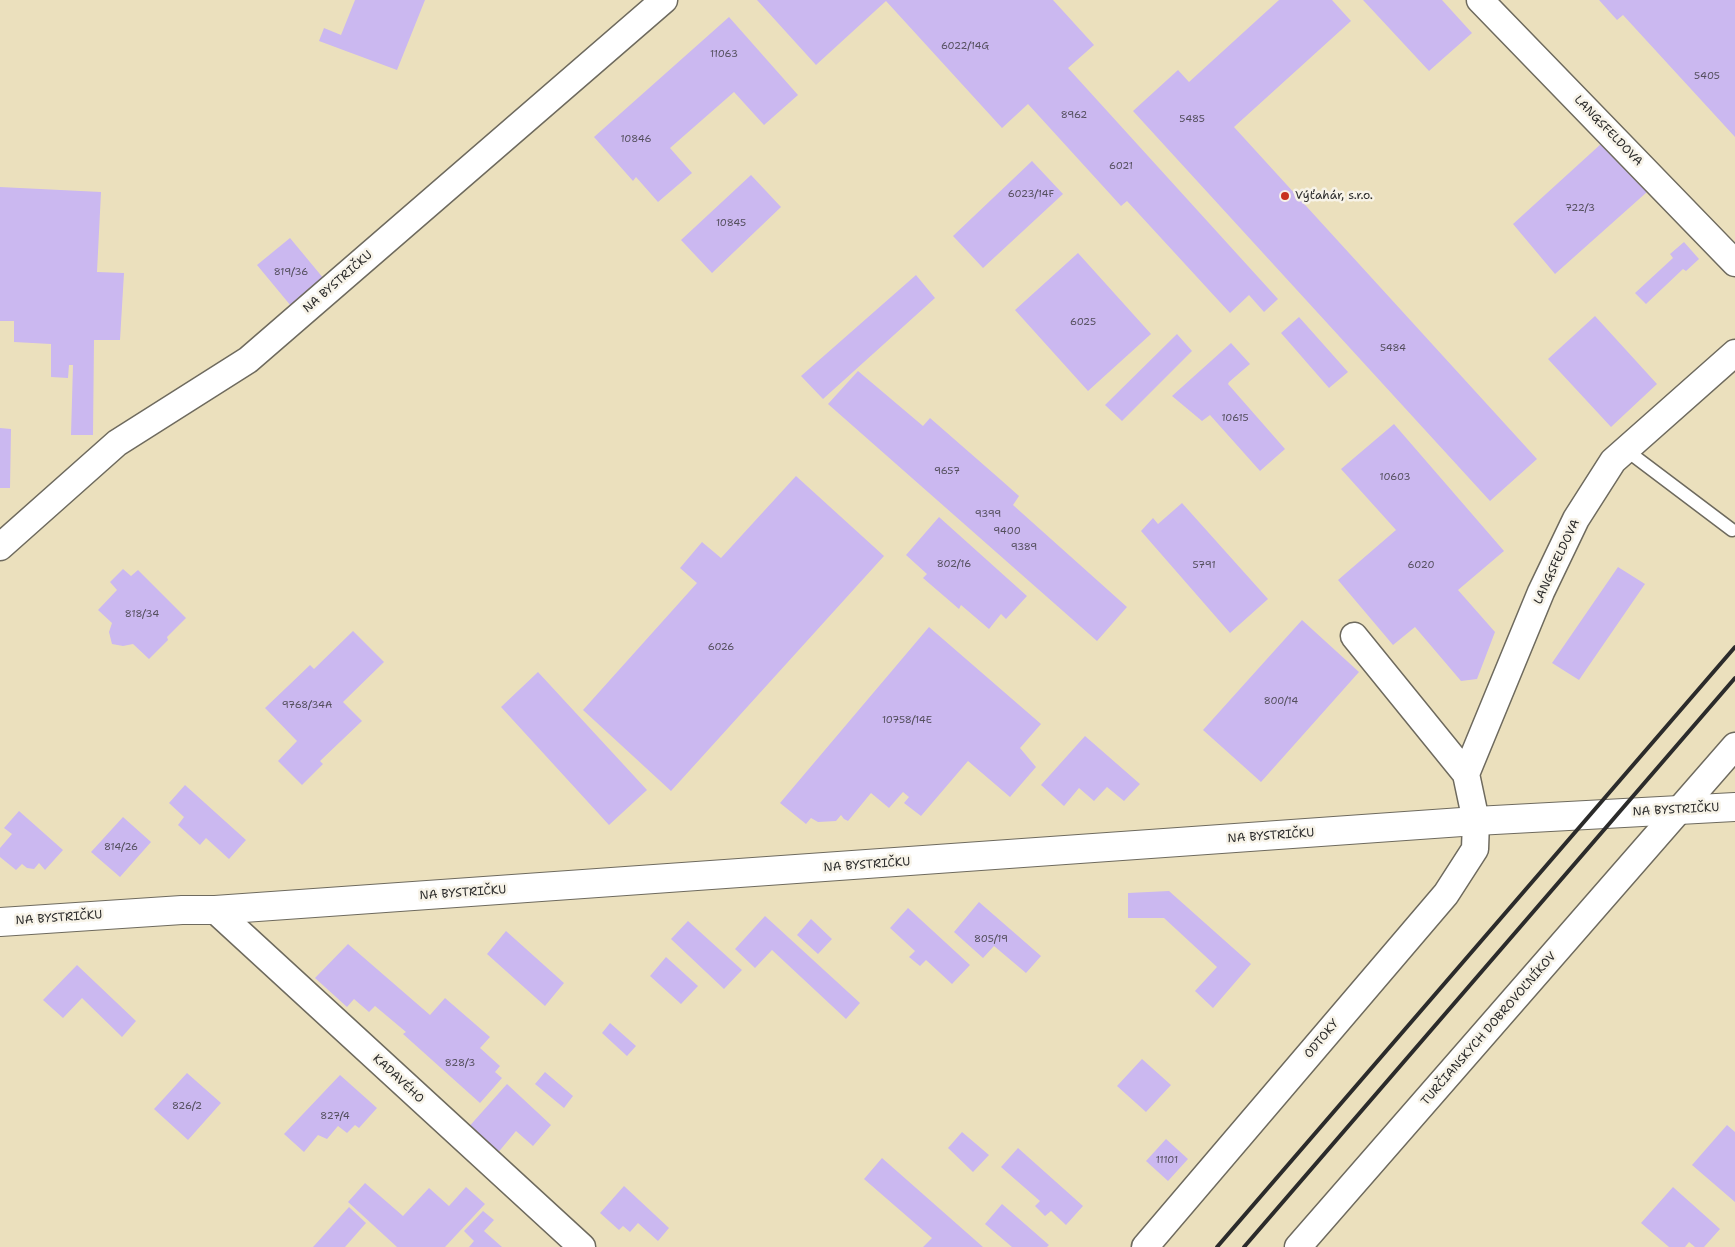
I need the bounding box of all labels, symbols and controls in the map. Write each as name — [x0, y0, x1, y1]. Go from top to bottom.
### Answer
house number: 6022/14G — [941, 40, 989, 52]
house number: 11063 — [710, 48, 738, 60]
house number: 5405 — [1694, 70, 1720, 82]
street label: LANGSFELDOVA — [1571, 93, 1645, 169]
house number: 8962 — [1061, 109, 1087, 121]
house number: 5485 — [1179, 113, 1205, 125]
house number: 10846 — [620, 133, 652, 145]
house number: 6021 — [1109, 160, 1133, 172]
house number: 6023/14F — [1008, 188, 1054, 200]
place label: Výťahár, s.r.o. — [1295, 189, 1373, 203]
marker: Výťahár, s.r.o. — [1279, 190, 1291, 202]
house number: 722/3 — [1565, 202, 1595, 214]
house number: 10845 — [716, 217, 746, 229]
street label: NA BYSTRIČKU — [300, 248, 376, 316]
house number: 819/36 — [274, 266, 308, 278]
house number: 6025 — [1070, 316, 1096, 328]
house number: 5484 — [1380, 342, 1406, 354]
house number: 10615 — [1221, 412, 1249, 424]
house number: 9657 — [934, 465, 960, 477]
house number: 10603 — [1380, 471, 1410, 483]
house number: 9399 — [975, 508, 1001, 520]
street label: LANGSFELDOVA — [1531, 517, 1583, 607]
house number: 9400 — [993, 525, 1021, 537]
house number: 9389 — [1011, 541, 1037, 553]
house number: 802/16 — [937, 558, 971, 570]
house number: 5791 — [1192, 559, 1216, 571]
house number: 6020 — [1408, 559, 1434, 571]
house number: 818/34 — [125, 608, 159, 620]
house number: 6026 — [708, 641, 734, 653]
house number: 800/14 — [1264, 695, 1298, 707]
house number: 9768/34A — [282, 699, 332, 711]
house number: 10758/14E — [882, 714, 932, 726]
street label: NA BYSTRIČKU — [1632, 801, 1720, 819]
street label: NA BYSTRIČKU — [1227, 826, 1315, 846]
house number: 814/26 — [104, 841, 138, 853]
street label: NA BYSTRIČKU — [823, 855, 911, 875]
street label: NA BYSTRIČKU — [419, 883, 507, 903]
street label: NA BYSTRIČKU — [15, 908, 103, 928]
house number: 805/19 — [974, 933, 1008, 945]
street label: TURČIANSKYCH DOBROVOĽNÍKOV — [1418, 949, 1560, 1109]
street label: ODTOKY — [1302, 1017, 1342, 1061]
street label: KADAVÉHO — [369, 1052, 427, 1106]
house number: 828/3 — [445, 1057, 475, 1069]
house number: 826/2 — [172, 1100, 202, 1112]
house number: 827/4 — [320, 1110, 350, 1122]
house number: 11101 — [1156, 1154, 1178, 1166]

